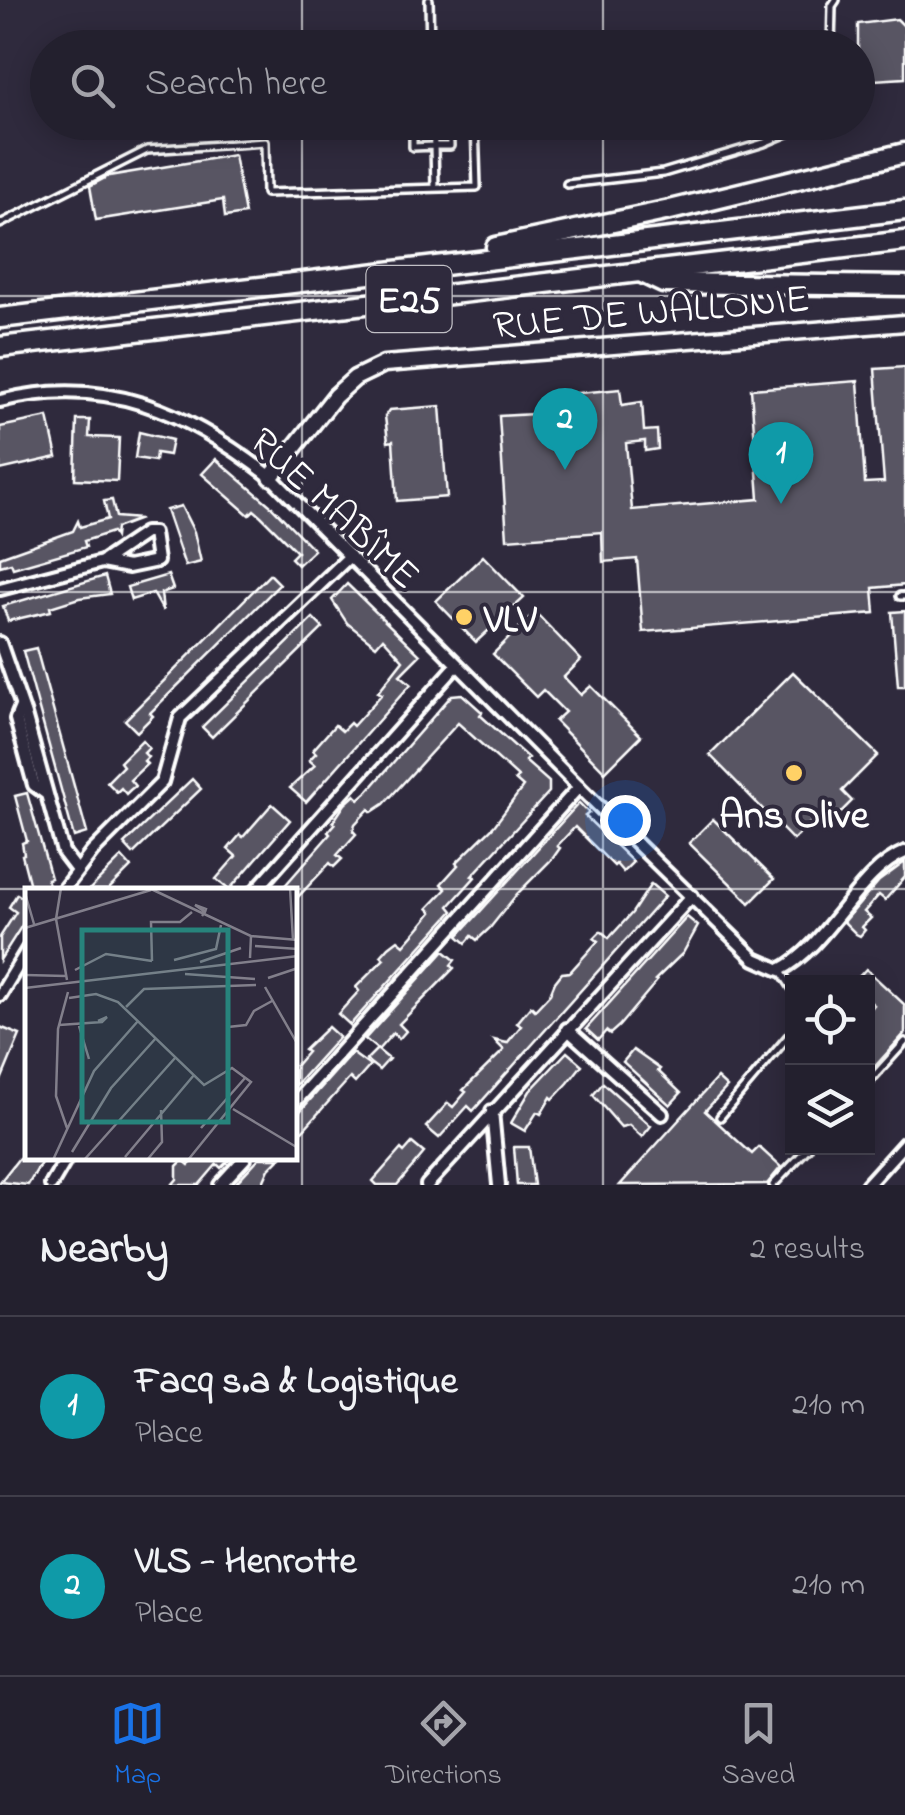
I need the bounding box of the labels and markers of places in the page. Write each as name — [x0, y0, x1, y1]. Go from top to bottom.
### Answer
pin: 2 — [532, 388, 598, 470]
pin: 1 — [748, 422, 814, 504]
place label: VLV — [483, 592, 538, 651]
marker: VLV — [453, 606, 475, 628]
marker: Ans Olive — [783, 762, 805, 784]
place label: Ans Olive — [719, 788, 870, 847]

